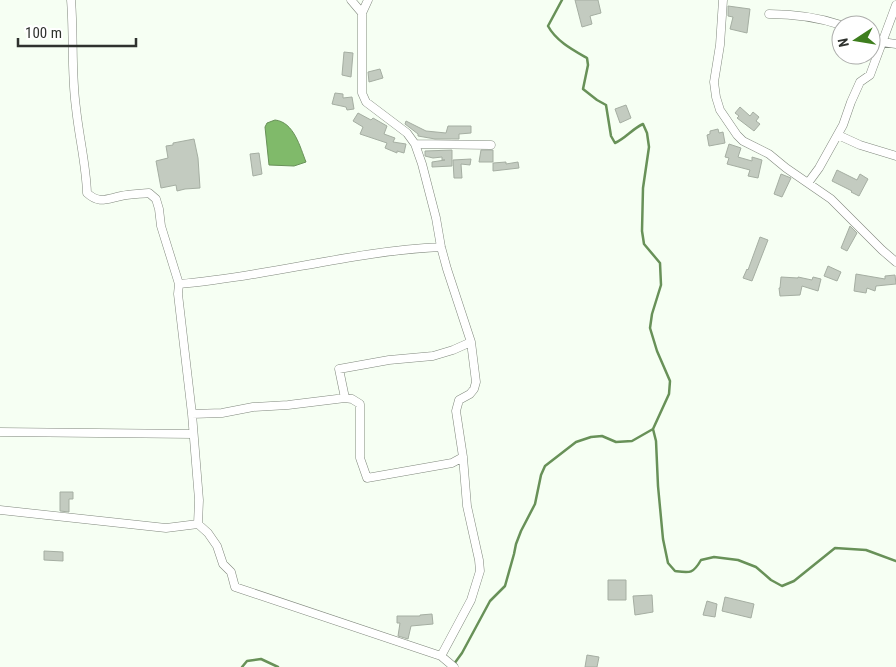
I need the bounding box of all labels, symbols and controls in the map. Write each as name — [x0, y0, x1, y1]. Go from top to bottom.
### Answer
scale bar — [18, 15, 135, 47]
north arrow — [831, 15, 881, 65]
text: 100 m — [25, 24, 62, 42]
text: N — [835, 37, 852, 49]

